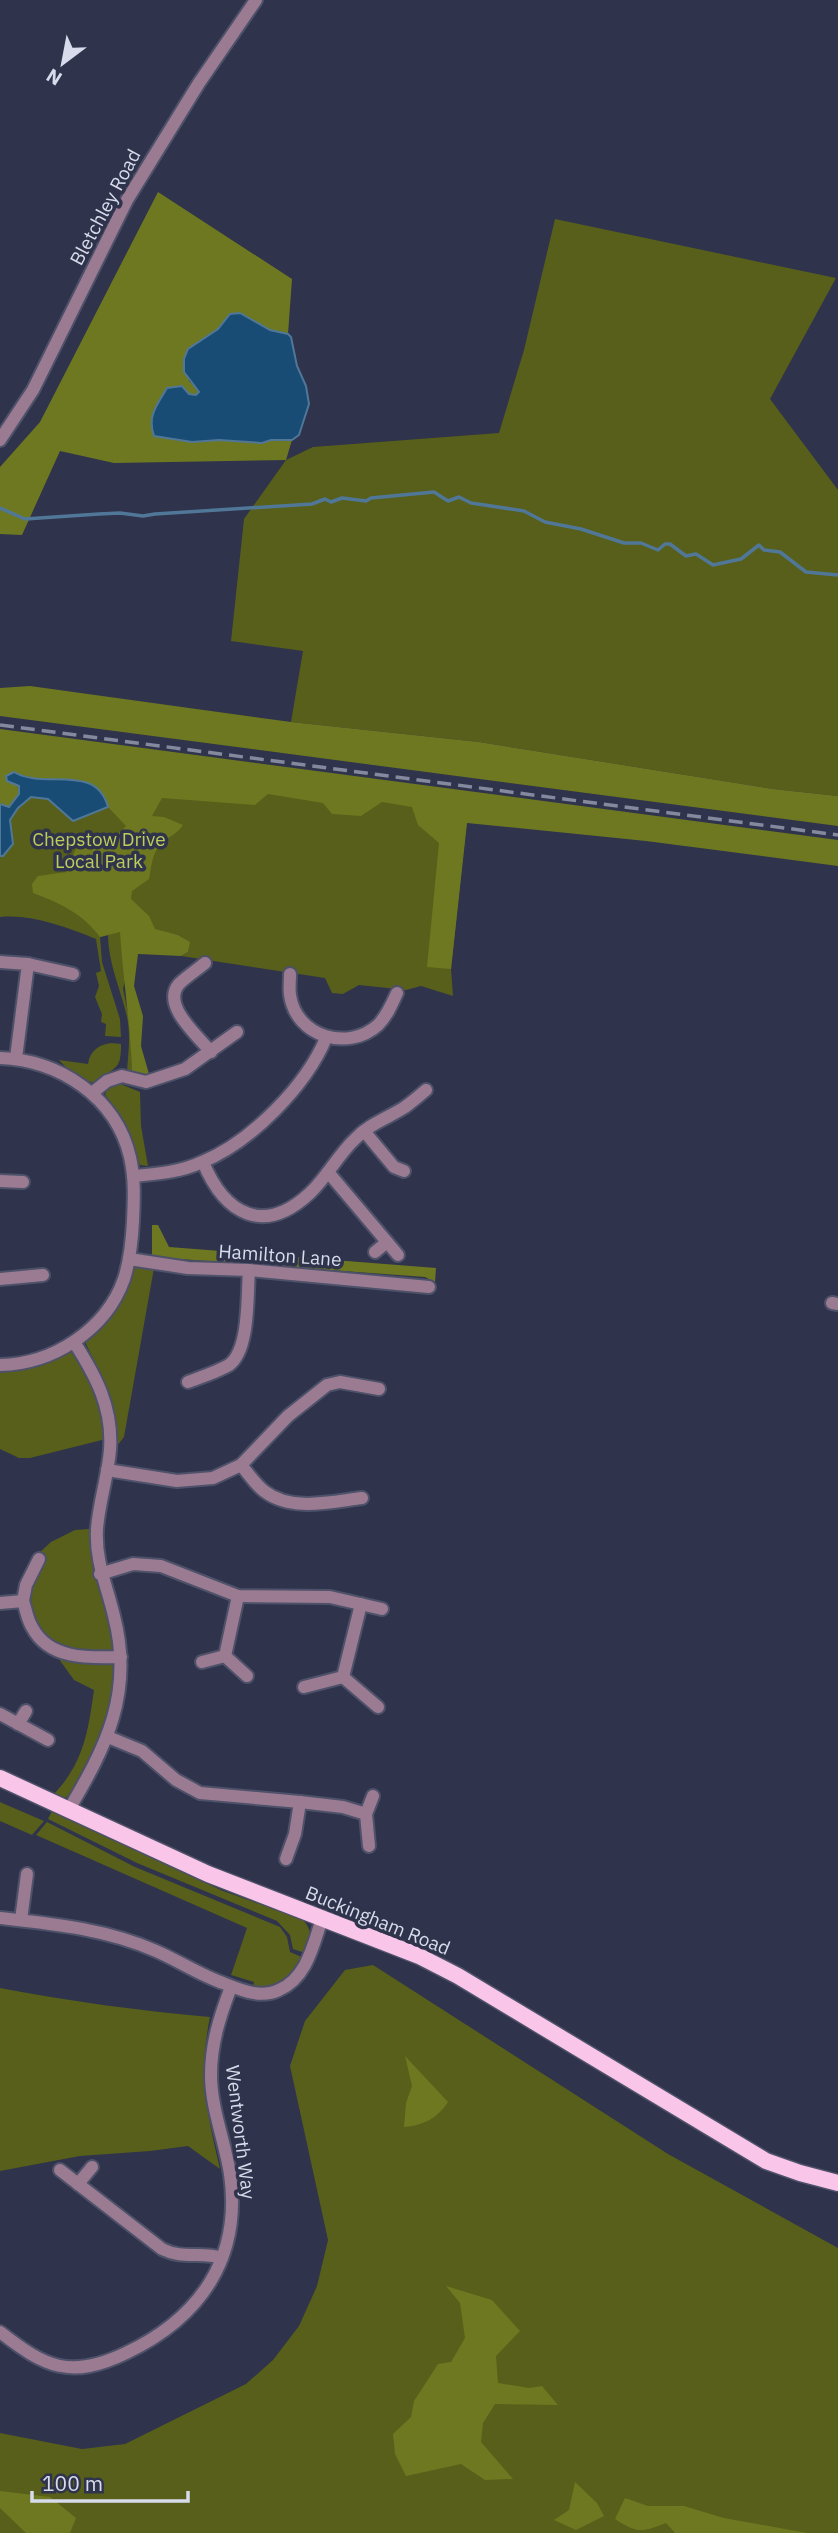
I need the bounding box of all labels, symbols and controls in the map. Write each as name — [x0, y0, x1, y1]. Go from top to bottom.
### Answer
north arrow — [28, 28, 98, 98]
text: N — [42, 64, 66, 91]
street label: Bletchley Road — [64, 145, 146, 269]
park label: Chepstow Drive Local Park — [32, 827, 166, 873]
street label: Hamilton Lane — [218, 1239, 342, 1271]
street label: Buckingham Road — [302, 1880, 454, 1960]
street label: Wentworth Way — [221, 2064, 261, 2201]
scale bar — [32, 2460, 187, 2504]
text: 100 m — [42, 2469, 103, 2497]

